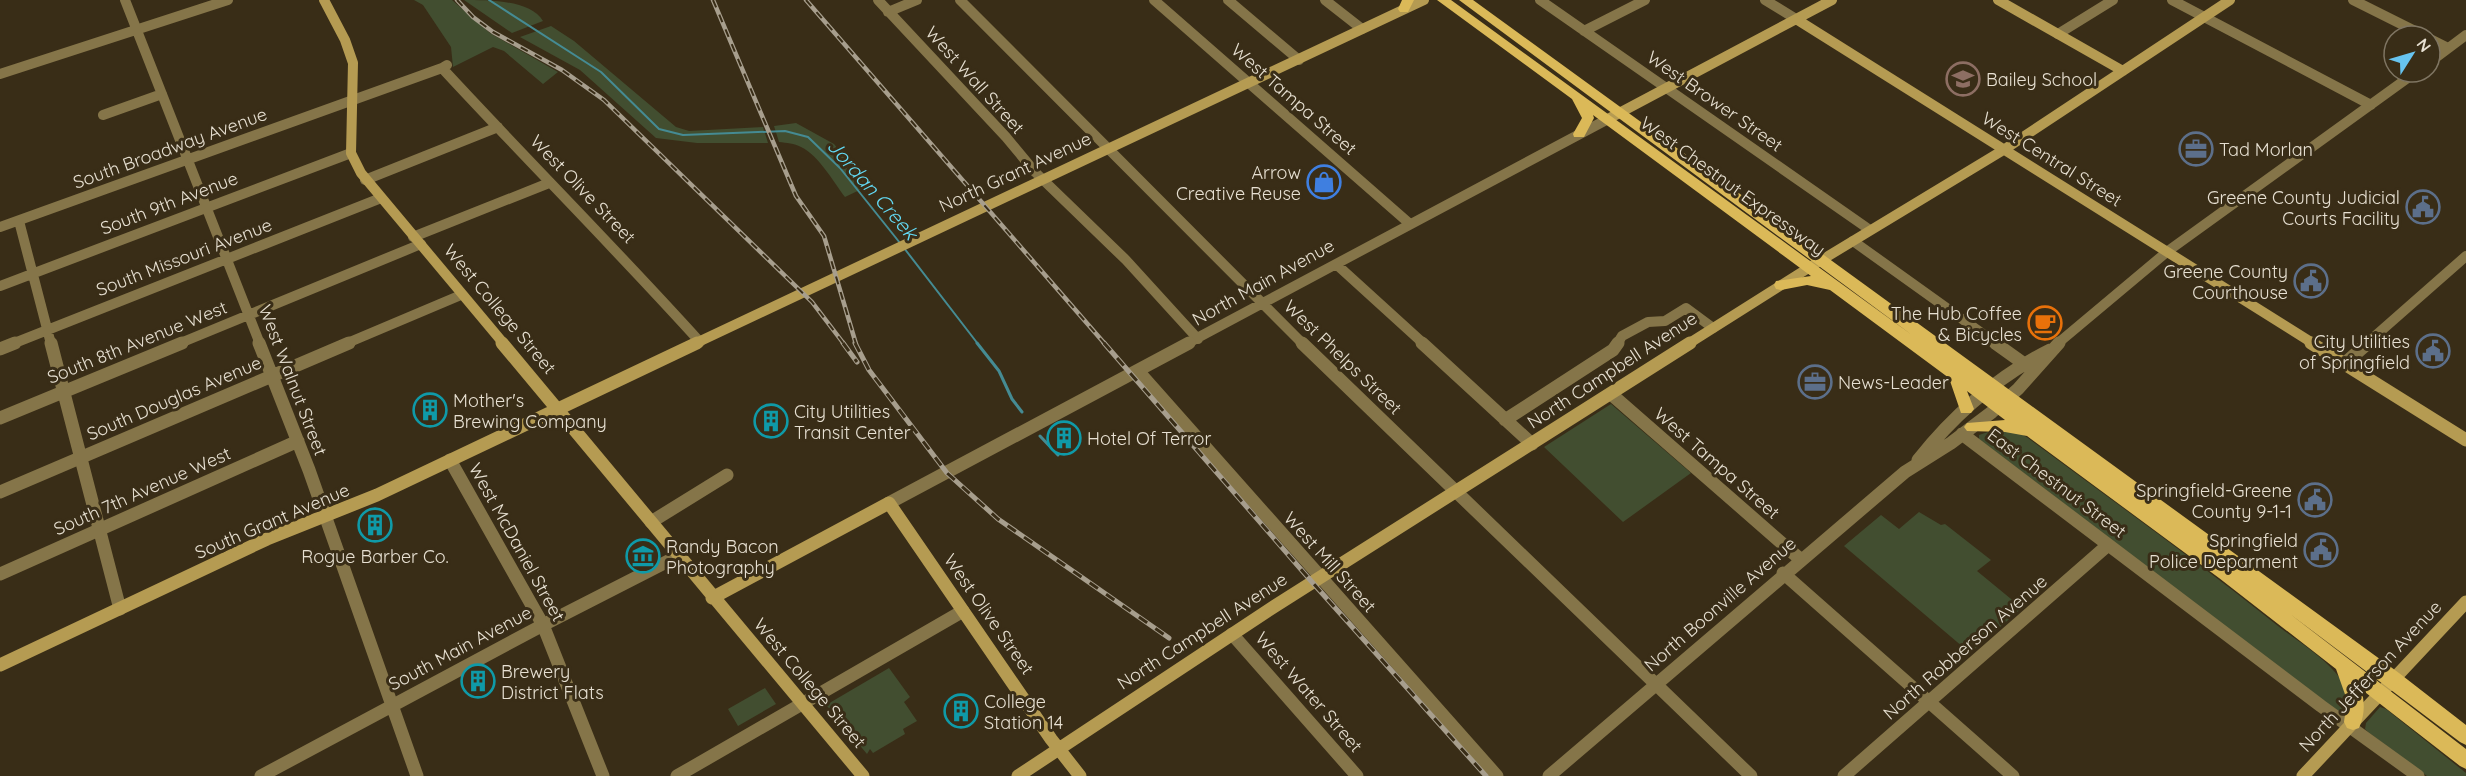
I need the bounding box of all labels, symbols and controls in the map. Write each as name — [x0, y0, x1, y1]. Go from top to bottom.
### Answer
street label: West Wall Street — [921, 21, 1029, 139]
north arrow — [2382, 24, 2442, 84]
text: N — [2412, 34, 2436, 56]
street label: West Tampa Street — [1226, 38, 1362, 160]
street label: West Brower Street — [1643, 46, 1787, 156]
school or university icon: Bailey School — [1945, 61, 1981, 97]
place label: Bailey School — [1986, 68, 2097, 91]
street label: South Broadway Avenue — [70, 102, 270, 194]
street label: West Central Street — [1978, 107, 2126, 211]
street label: West Chestnut Expressway — [1636, 111, 1830, 261]
street label: North Grant Avenue — [935, 127, 1095, 217]
street label: West Olive Street — [525, 130, 641, 248]
office icon: Tad Morlan — [2178, 131, 2214, 167]
water label: Jordan Creek — [822, 133, 925, 246]
place label: Tad Morlan — [2219, 138, 2313, 161]
place label: Arrow Creative Reuse — [1176, 161, 1301, 205]
shop icon: Arrow Creative Reuse — [1306, 164, 1342, 200]
street label: South 9th Avenue — [97, 166, 241, 240]
place label: Greene County Judicial Courts Facility — [2207, 186, 2400, 230]
public building icon: Greene County Judicial Courts Facility — [2405, 189, 2441, 225]
street label: South Missouri Avenue — [93, 213, 275, 301]
street label: North Main Avenue — [1188, 233, 1338, 331]
street label: West College Street — [439, 239, 561, 379]
place label: Greene County Courthouse — [2164, 260, 2288, 304]
public building icon: Greene County Courthouse — [2293, 263, 2329, 299]
street label: South 8th Avenue West — [44, 295, 230, 389]
street label: West Phelps Street — [1279, 295, 1407, 419]
street label: West Walnut Street — [254, 301, 332, 459]
place label: The Hub Coffee & Bicycles — [1891, 302, 2022, 346]
cafe icon: The Hub Coffee & Bicycles — [2027, 305, 2063, 341]
street label: North Campbell Avenue — [1523, 306, 1701, 434]
place label: City Utilities of Springfield — [2299, 330, 2410, 374]
public building icon: City Utilities of Springfield — [2415, 333, 2451, 369]
street label: South Douglas Avenue — [83, 351, 265, 445]
office icon: News-Leader — [1797, 364, 1833, 400]
place label: News-Leader — [1838, 371, 1949, 394]
place label: Mother's Brewing Company — [453, 389, 607, 433]
building icon: Mother's Brewing Company — [412, 392, 448, 428]
place label: City Utilities Transit Center — [794, 400, 911, 444]
street label: West Tampa Street — [1649, 402, 1785, 524]
building icon: City Utilities Transit Center — [753, 403, 789, 439]
building icon: Hotel Of Terror — [1046, 420, 1082, 456]
street label: East Chestnut Street — [1983, 423, 2131, 543]
place label: Hotel Of Terror — [1087, 427, 1211, 450]
street label: South 7th Avenue West — [50, 442, 234, 540]
street label: West McDaniel Street — [464, 459, 570, 625]
street label: South Grant Avenue — [191, 478, 353, 564]
place label: Springfield-Greene County 9-1-1 — [2136, 479, 2292, 523]
public building icon: Springfield-Greene County 9-1-1 — [2297, 482, 2333, 518]
building icon: Rogue Barber Co. — [357, 507, 393, 543]
street label: West Mill Street — [1279, 507, 1381, 617]
place label: Springfield Police Deparment — [2149, 529, 2298, 573]
street label: North Boonville Avenue — [1639, 532, 1801, 676]
public building icon: Springfield Police Deparment — [2303, 532, 2339, 568]
place label: Randy Bacon Photography — [666, 535, 779, 579]
museum icon: Randy Bacon Photography — [625, 538, 661, 574]
place label: Rogue Barber Co. — [301, 545, 449, 568]
street label: West Olive Street — [939, 549, 1039, 679]
street label: North Campbell Avenue — [1113, 567, 1291, 695]
street label: North Robberson Avenue — [1878, 569, 2052, 725]
street label: North Jefferson Avenue — [2294, 595, 2446, 757]
street label: South Main Avenue — [384, 601, 536, 695]
street label: West College Street — [749, 613, 871, 753]
street label: West Water Street — [1250, 627, 1368, 757]
place label: Brewery District Flats — [501, 660, 604, 704]
building icon: Brewery District Flats — [460, 663, 496, 699]
place label: College Station 14 — [984, 690, 1063, 734]
building icon: College Station 14 — [943, 693, 979, 729]

